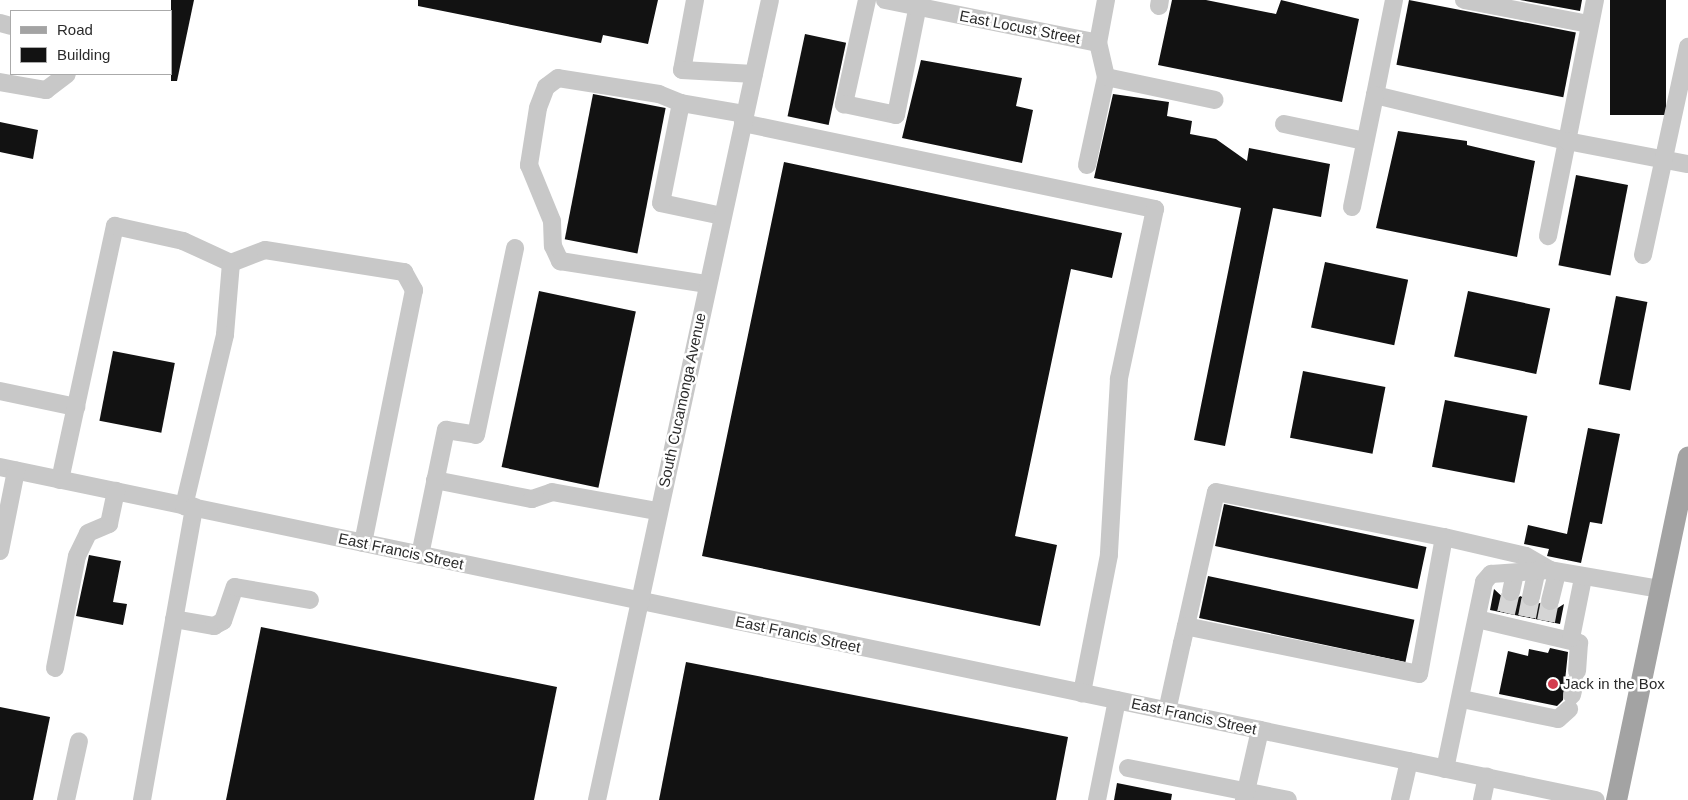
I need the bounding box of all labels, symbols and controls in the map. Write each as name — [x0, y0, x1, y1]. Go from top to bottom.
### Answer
street label: East Locust Street — [958, 6, 1082, 48]
legend — [10, 10, 172, 75]
text: Road — [57, 21, 93, 38]
text: Building — [57, 46, 110, 63]
street label: South Cucamonga Avenue — [655, 311, 709, 489]
street label: East Francis Street — [337, 529, 465, 573]
street label: East Francis Street — [734, 612, 862, 656]
place label: Jack in the Box — [1563, 675, 1665, 693]
marker: Jack in the Box — [1547, 678, 1559, 690]
street label: East Francis Street — [1130, 694, 1258, 738]

